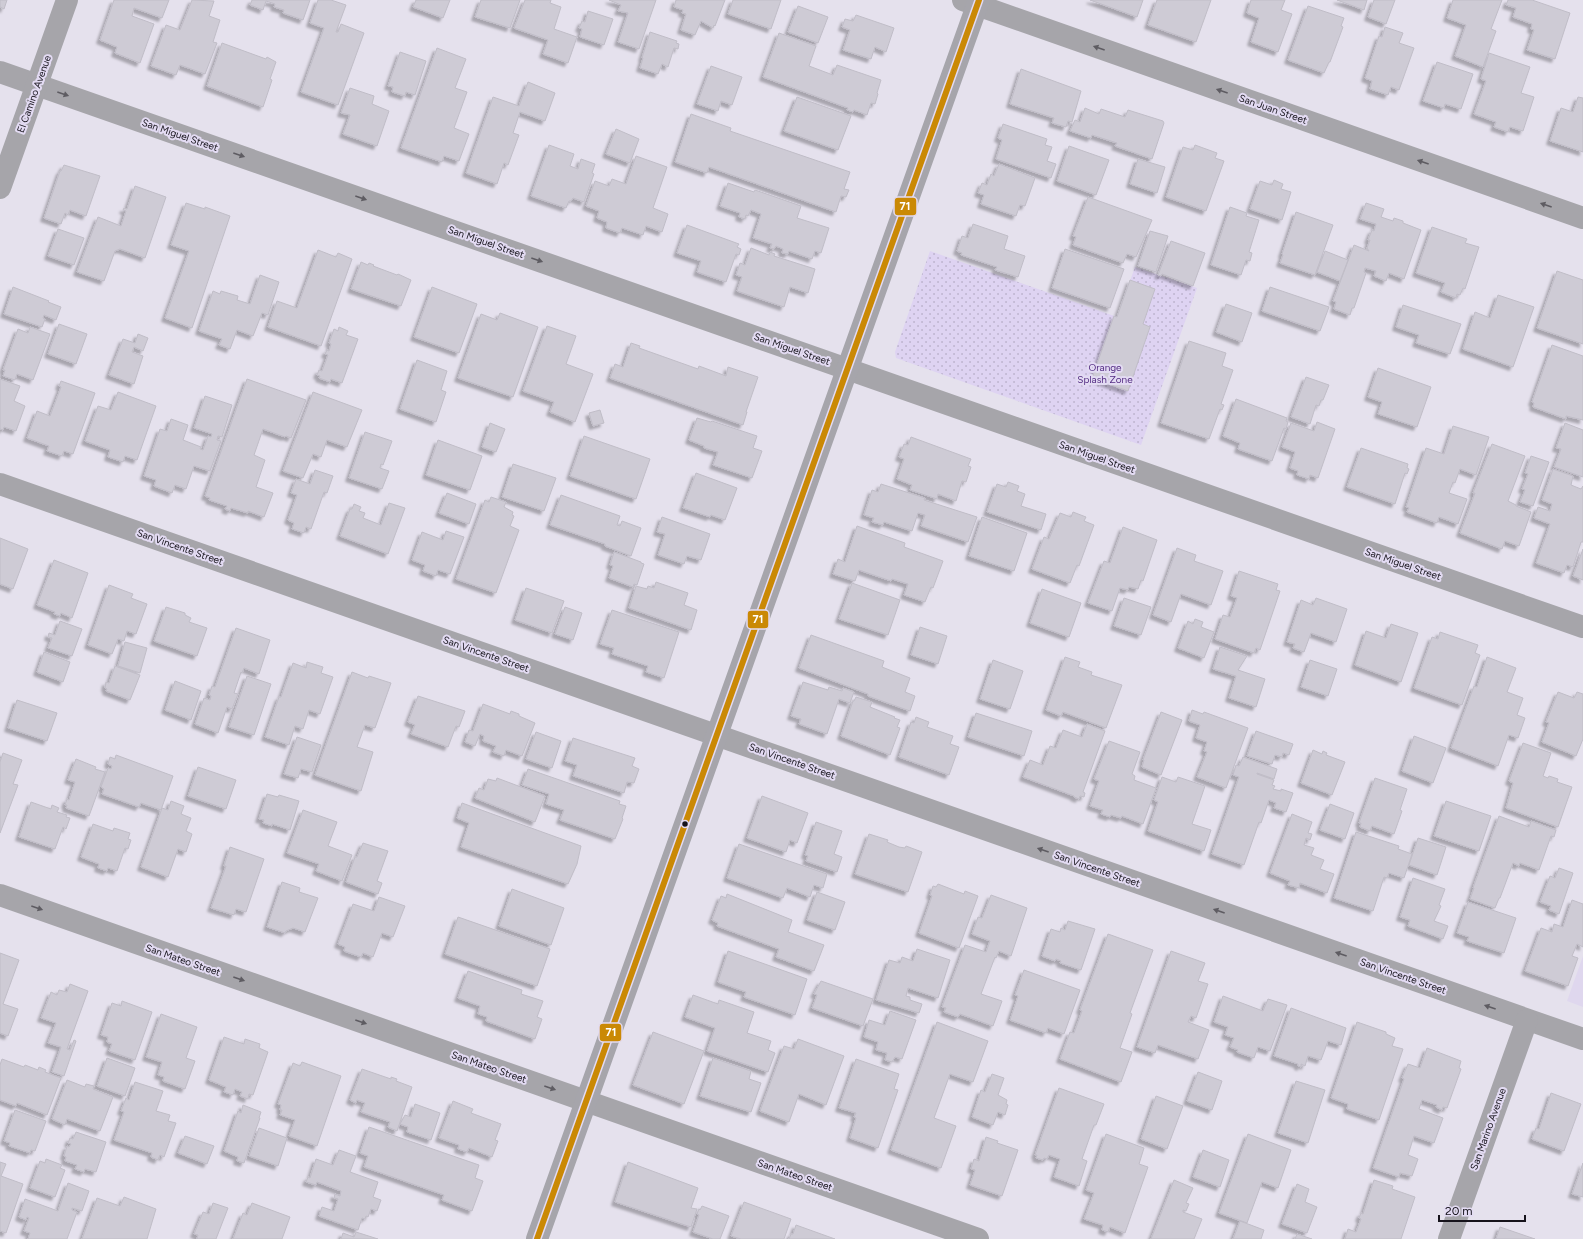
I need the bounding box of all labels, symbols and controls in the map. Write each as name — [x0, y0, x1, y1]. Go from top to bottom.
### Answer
one-way arrow — [1093, 45, 1105, 51]
street label: El Camino Avenue — [14, 53, 54, 134]
one-way arrow — [1215, 88, 1227, 94]
one-way arrow — [58, 91, 70, 97]
street label: San Juan Street — [1237, 91, 1309, 127]
street label: San Miguel Street — [140, 116, 220, 154]
one-way arrow — [233, 153, 245, 159]
one-way arrow — [1417, 159, 1429, 165]
one-way arrow — [356, 196, 368, 202]
line badge: 71 — [894, 197, 917, 216]
text: 71 — [900, 200, 910, 213]
one-way arrow — [1540, 202, 1552, 208]
street label: San Miguel Street — [446, 223, 526, 261]
one-way arrow — [531, 257, 543, 263]
street label: San Miguel Street — [752, 330, 832, 368]
park label: Orange Splash Zone — [1077, 361, 1133, 386]
street label: San Miguel Street — [1057, 438, 1137, 476]
street label: San Vincente Street — [135, 526, 225, 568]
street label: San Miguel Street — [1363, 545, 1443, 583]
line badge: 71 — [747, 610, 769, 629]
text: 71 — [753, 613, 763, 626]
street label: San Vincente Street — [441, 633, 531, 675]
street label: San Vincente Street — [747, 740, 837, 782]
unlabelled marker — [680, 819, 690, 829]
one-way arrow — [1037, 846, 1049, 852]
street label: San Vincente Street — [1052, 848, 1142, 890]
one-way arrow — [31, 906, 43, 912]
one-way arrow — [1212, 908, 1224, 914]
street label: San Mateo Street — [144, 941, 222, 979]
one-way arrow — [1335, 951, 1347, 957]
street label: San Vincente Street — [1358, 955, 1448, 997]
one-way arrow — [233, 977, 245, 983]
one-way arrow — [1484, 1003, 1496, 1009]
one-way arrow — [356, 1020, 368, 1026]
line badge: 71 — [599, 1023, 622, 1042]
text: 71 — [606, 1026, 616, 1039]
street label: San Mateo Street — [450, 1048, 528, 1086]
one-way arrow — [545, 1086, 557, 1092]
street label: San Marino Avenue — [1467, 1086, 1509, 1172]
street label: San Mateo Street — [756, 1156, 834, 1194]
scale bar — [1439, 1197, 1525, 1223]
text: 20 m — [1445, 1204, 1473, 1218]

